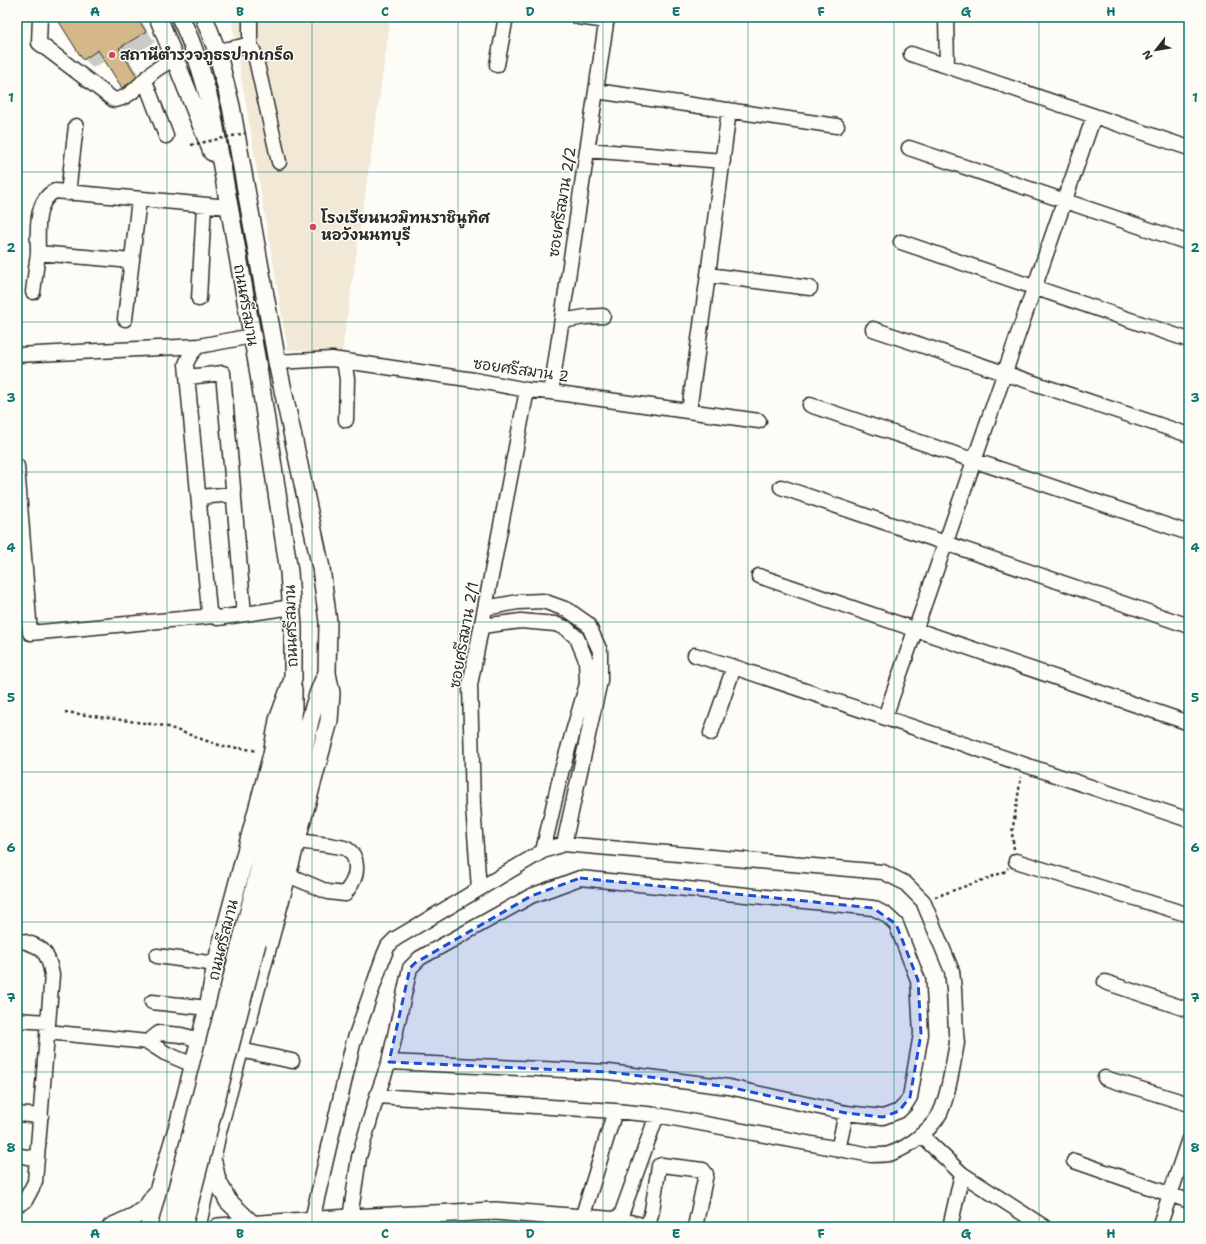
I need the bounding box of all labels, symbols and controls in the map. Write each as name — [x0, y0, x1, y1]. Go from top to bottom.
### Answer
text: A — [90, 3, 100, 20]
text: B — [236, 3, 244, 20]
text: C — [381, 3, 389, 20]
text: D — [525, 3, 535, 20]
text: E — [672, 3, 681, 20]
text: F — [817, 3, 825, 20]
text: G — [961, 3, 972, 20]
text: H — [1106, 3, 1116, 20]
north arrow — [1136, 30, 1176, 70]
place label: สถานีตำรวจภูธรปากเกร็ด — [120, 45, 294, 66]
text: N — [1139, 47, 1157, 62]
marker: สถานีตำรวจภูธรปากเกร็ด — [107, 50, 117, 60]
text: 1 — [8, 89, 14, 106]
text: 1 — [1192, 89, 1198, 106]
street label: ซอยศรีสมาน 2/2 — [543, 145, 581, 259]
place label: โรงเรียนนวมิทนราชินูทิศ หอวังนนทบุรี — [320, 208, 491, 246]
marker: โรงเรียนนวมิทนราชินูทิศ หอวังนนทบุรี — [308, 222, 318, 232]
text: 2 — [6, 239, 16, 256]
text: 2 — [1190, 239, 1200, 256]
street label: ถนนศรีสมาน — [229, 263, 263, 347]
street label: ซอยศรีสมาน 2 — [472, 353, 570, 387]
text: 3 — [6, 389, 16, 406]
text: 3 — [1190, 389, 1200, 406]
text: 4 — [6, 539, 16, 556]
text: 4 — [1190, 539, 1200, 556]
street label: ซอยศรีสมาน 2/1 — [445, 580, 483, 690]
street label: ถนนศรีสมาน — [280, 584, 302, 668]
text: 5 — [7, 689, 15, 706]
text: 5 — [1191, 689, 1199, 706]
text: 6 — [6, 839, 16, 856]
text: 6 — [1190, 839, 1200, 856]
street label: ถนนศรีสมาน — [203, 897, 243, 982]
text: 7 — [6, 989, 16, 1006]
text: 7 — [1190, 989, 1200, 1006]
text: 8 — [6, 1139, 16, 1156]
text: 8 — [1190, 1139, 1200, 1156]
text: A — [90, 1225, 100, 1242]
text: B — [236, 1225, 244, 1242]
text: C — [381, 1225, 389, 1242]
text: D — [525, 1225, 535, 1242]
text: E — [672, 1225, 681, 1242]
text: F — [817, 1225, 825, 1242]
text: G — [961, 1225, 972, 1242]
text: H — [1106, 1225, 1116, 1242]

